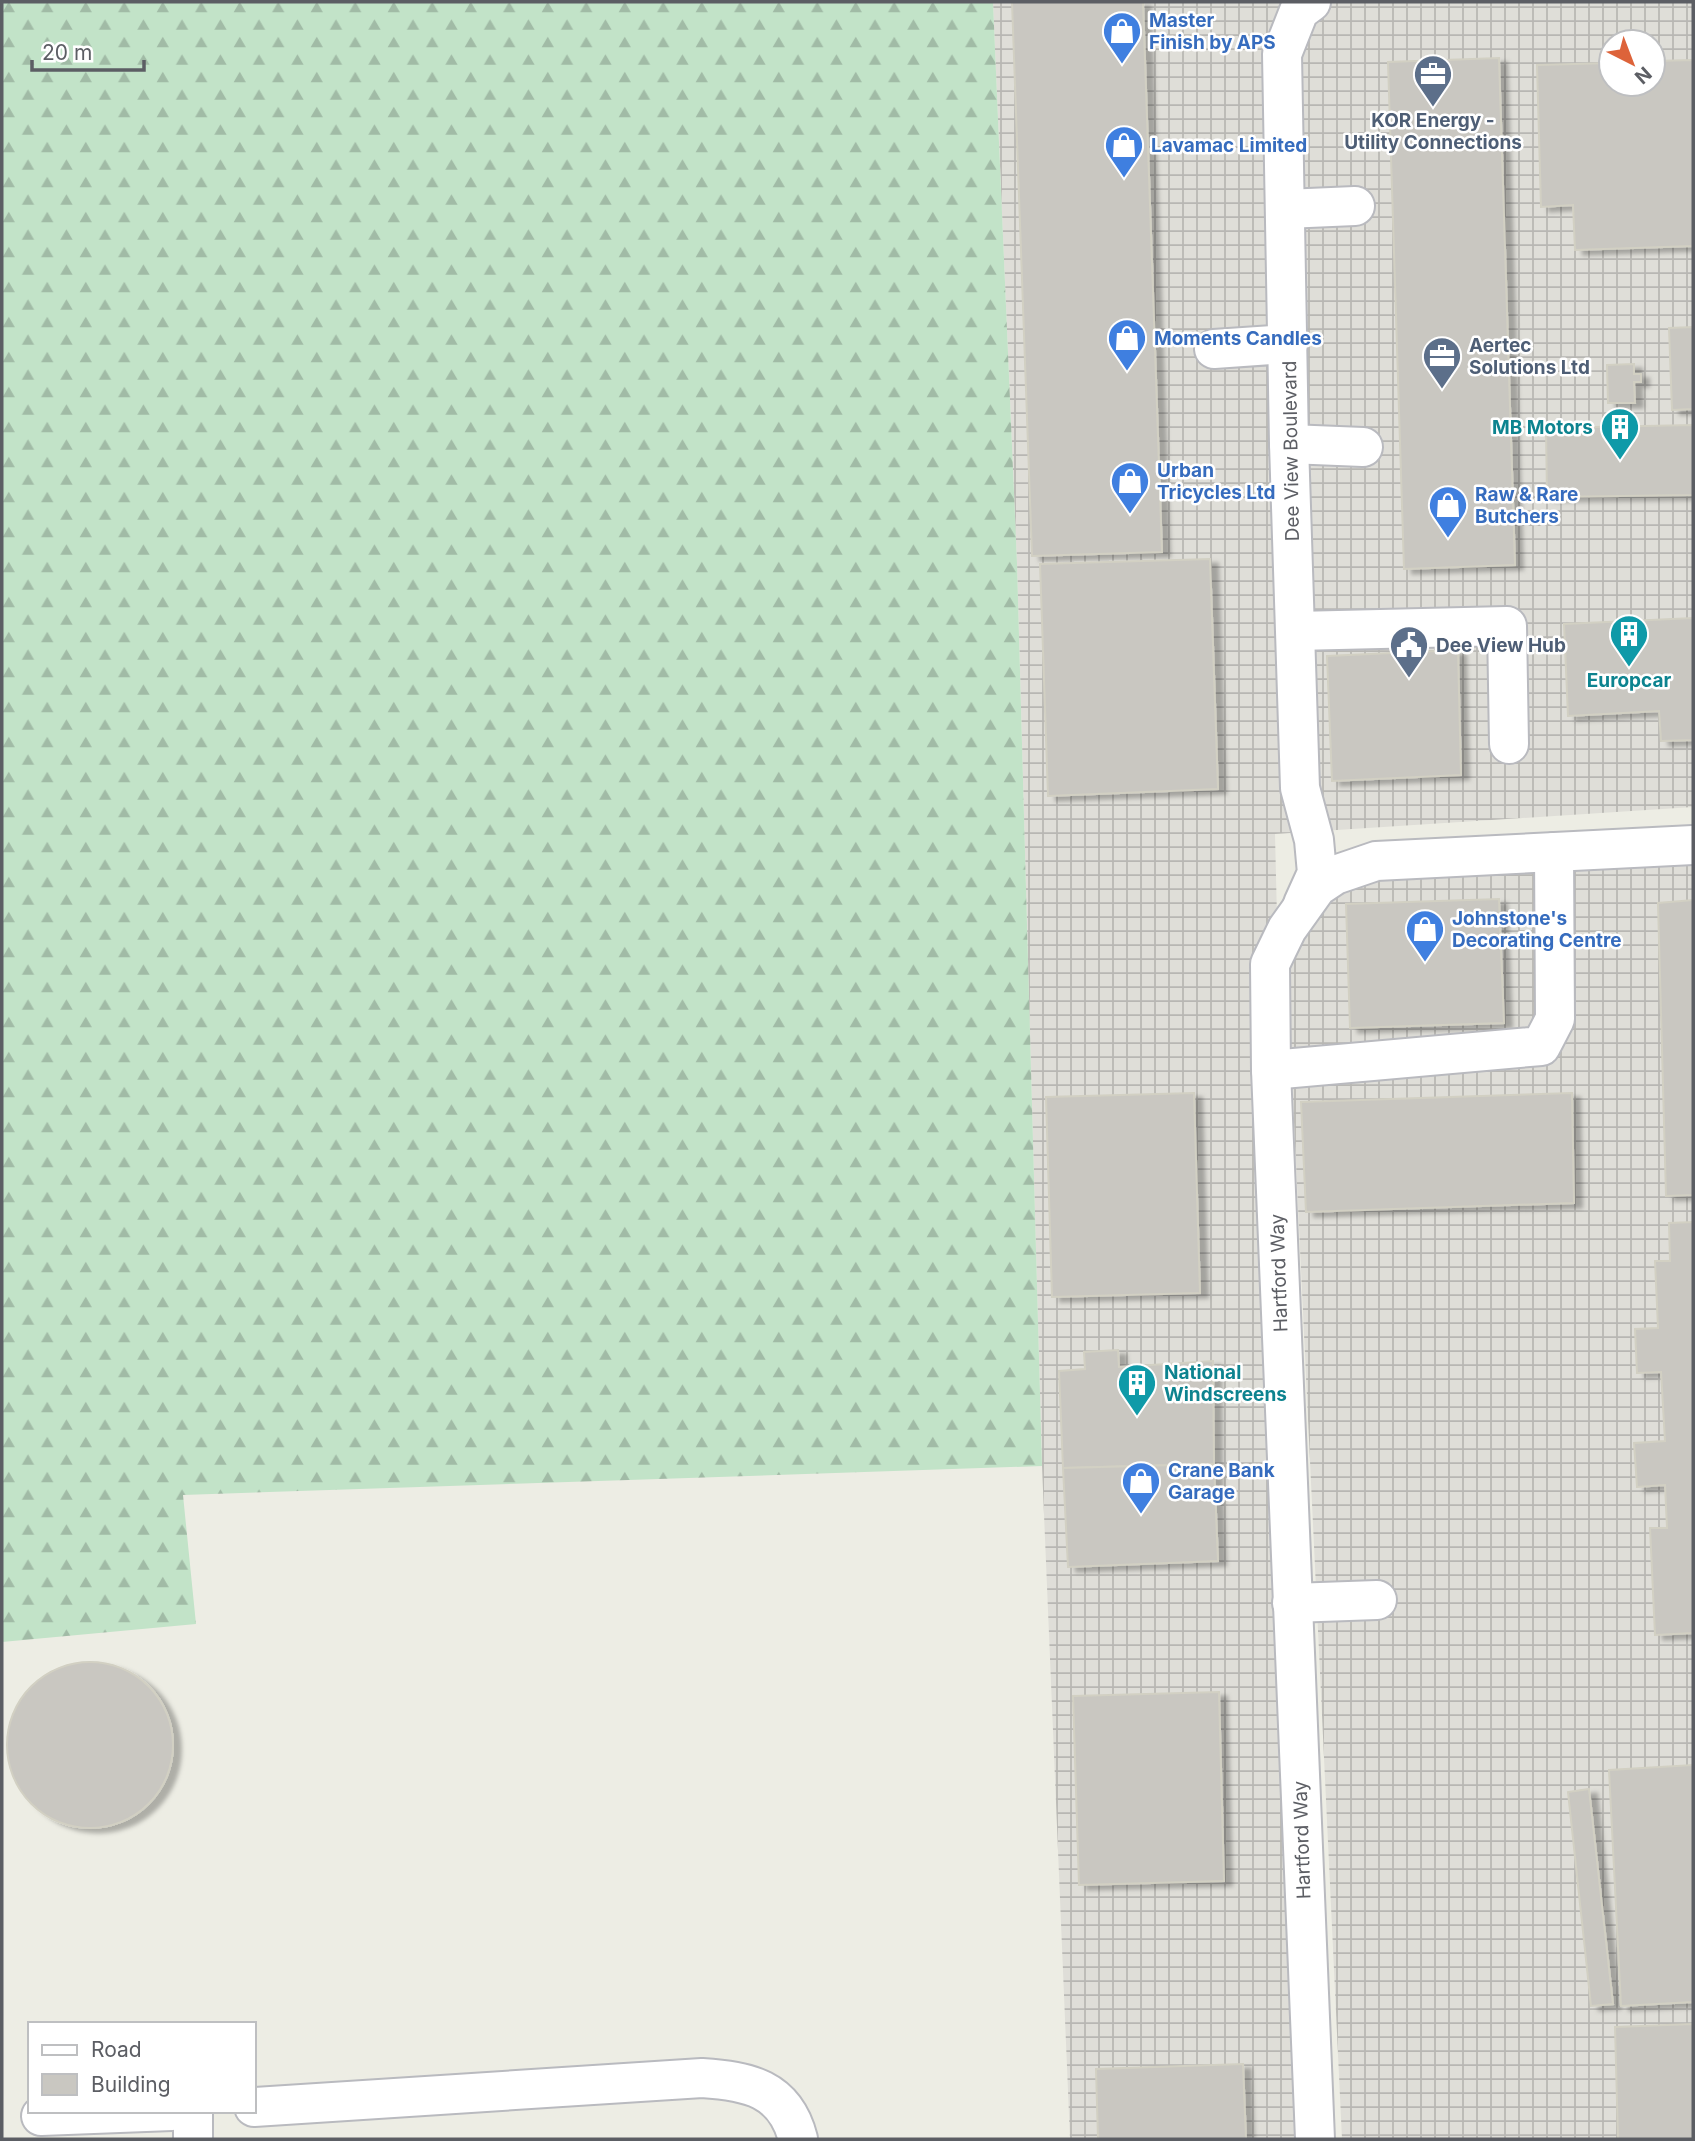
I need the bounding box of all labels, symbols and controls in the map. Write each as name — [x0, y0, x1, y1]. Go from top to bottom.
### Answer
place label: Master Finish by APS — [1149, 9, 1276, 54]
shop icon: Master Finish by APS — [1101, 10, 1143, 65]
scale bar — [32, 28, 144, 72]
north arrow — [1597, 28, 1667, 98]
text: 20 m — [42, 40, 92, 65]
office icon: KOR Energy - Utility Connections — [1412, 53, 1454, 108]
text: N — [1630, 62, 1656, 89]
place label: KOR Energy - Utility Connections — [1344, 109, 1522, 154]
shop icon: Lavamac Limited — [1103, 124, 1145, 179]
place label: Lavamac Limited — [1151, 134, 1307, 157]
shop icon: Moments Candles — [1106, 317, 1148, 372]
place label: Moments Candles — [1154, 327, 1322, 350]
place label: Aertec Solutions Ltd — [1469, 334, 1590, 379]
office icon: Aertec Solutions Ltd — [1421, 335, 1463, 390]
street label: Dee View Boulevard — [1278, 360, 1304, 542]
building icon: MB Motors — [1599, 406, 1641, 461]
place label: MB Motors — [1492, 416, 1593, 439]
place label: Urban Tricycles Ltd — [1157, 459, 1275, 504]
shop icon: Urban Tricycles Ltd — [1109, 460, 1151, 515]
place label: Raw & Rare Butchers — [1475, 483, 1578, 528]
shop icon: Raw & Rare Butchers — [1427, 484, 1469, 539]
building icon: Europcar — [1608, 613, 1650, 668]
public building icon: Dee View Hub — [1388, 624, 1430, 679]
place label: Dee View Hub — [1436, 634, 1566, 657]
place label: Europcar — [1587, 669, 1671, 692]
place label: Johnstone's Decorating Centre — [1452, 907, 1622, 952]
shop icon: Johnstone's Decorating Centre — [1404, 908, 1446, 963]
street label: Hartford Way — [1265, 1213, 1293, 1333]
place label: National Windscreens — [1164, 1361, 1287, 1406]
building icon: National Windscreens — [1116, 1362, 1158, 1417]
place label: Crane Bank Garage — [1168, 1459, 1275, 1504]
shop icon: Crane Bank Garage — [1120, 1460, 1162, 1515]
street label: Hartford Way — [1288, 1780, 1316, 1900]
legend — [28, 2022, 256, 2113]
text: Road — [91, 2037, 142, 2062]
text: Building — [91, 2072, 171, 2097]

